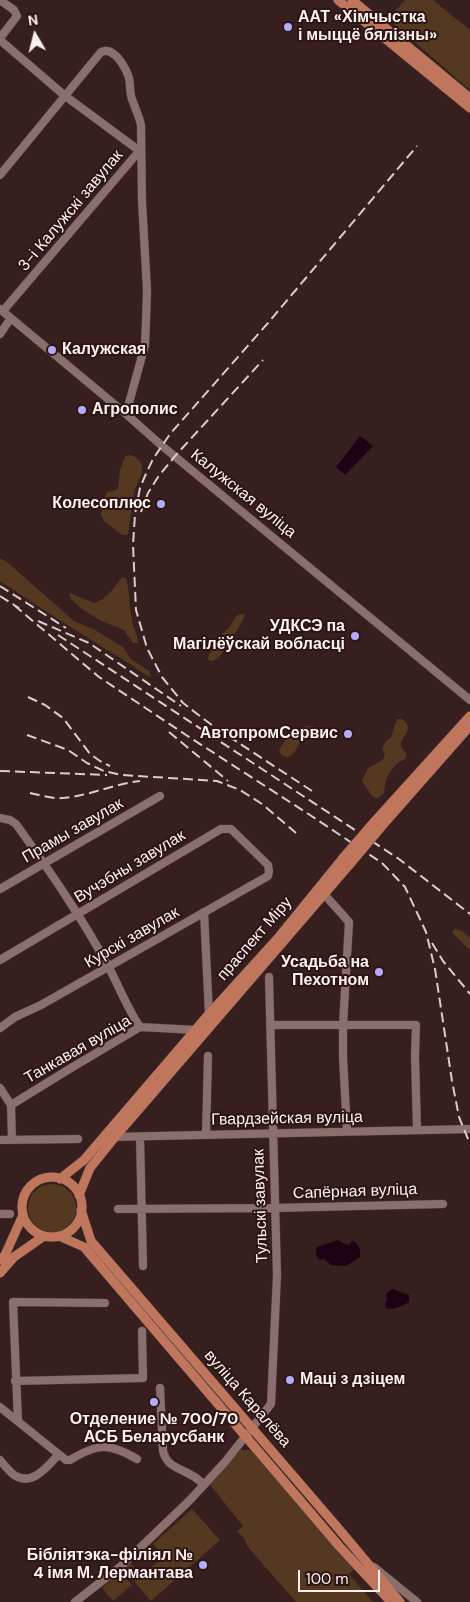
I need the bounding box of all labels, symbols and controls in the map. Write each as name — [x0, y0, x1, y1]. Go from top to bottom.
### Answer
place label: ААТ «Хімчыстка і мыццё бялізны» — [298, 8, 437, 46]
north arrow — [10, 10, 60, 60]
text: N — [27, 11, 39, 30]
marker: ААТ «Хімчыстка і мыццё бялізны» — [282, 21, 294, 33]
street label: 3-і Калужскі завулак — [15, 146, 127, 276]
place label: Калужская — [62, 340, 146, 360]
marker: Калужская — [46, 344, 58, 356]
place label: Агрополис — [92, 400, 178, 420]
marker: Агрополис — [76, 404, 88, 416]
street label: Калужская вуліца — [186, 446, 300, 542]
place label: Колесоплюс — [52, 494, 151, 514]
marker: Колесоплюс — [155, 498, 167, 510]
place label: УДКСЭ па Магілёўскай вобласці — [173, 617, 345, 655]
marker: УДКСЭ па Магілёўскай вобласці — [349, 630, 361, 642]
place label: АвтопромСервис — [200, 724, 338, 744]
marker: АвтопромСервис — [342, 728, 354, 740]
street label: Прамы завулак — [19, 794, 127, 868]
street label: Вучэбны завулак — [71, 826, 189, 908]
street label: праспект Міру — [214, 893, 296, 985]
street label: Курскі завулак — [81, 903, 183, 973]
place label: Усадьба на Пехотном — [281, 953, 369, 991]
marker: Усадьба на Пехотном — [373, 966, 385, 978]
street label: Танкавая вуліца — [21, 1012, 135, 1088]
street label: Гвардзейская вуліца — [211, 1108, 363, 1130]
street label: Тульскі завулак — [249, 1149, 273, 1263]
street label: Сапёрная вуліца — [292, 1180, 418, 1204]
street label: вуліца Каралёва — [200, 1346, 294, 1452]
place label: Маці з дзіцем — [300, 1370, 405, 1390]
marker: Маці з дзіцем — [284, 1374, 296, 1386]
marker: Отделение № 700/70 АСБ Беларусбанк — [148, 1396, 160, 1408]
place label: Отделение № 700/70 АСБ Беларусбанк — [70, 1410, 238, 1448]
place label: Бібліятэка-філіял № 4 імя М. Лермантава — [27, 1546, 193, 1584]
marker: Бібліятэка-філіял № 4 імя М. Лермантава — [197, 1559, 209, 1571]
scale bar — [300, 1560, 382, 1592]
text: 100 m — [306, 1569, 349, 1589]

